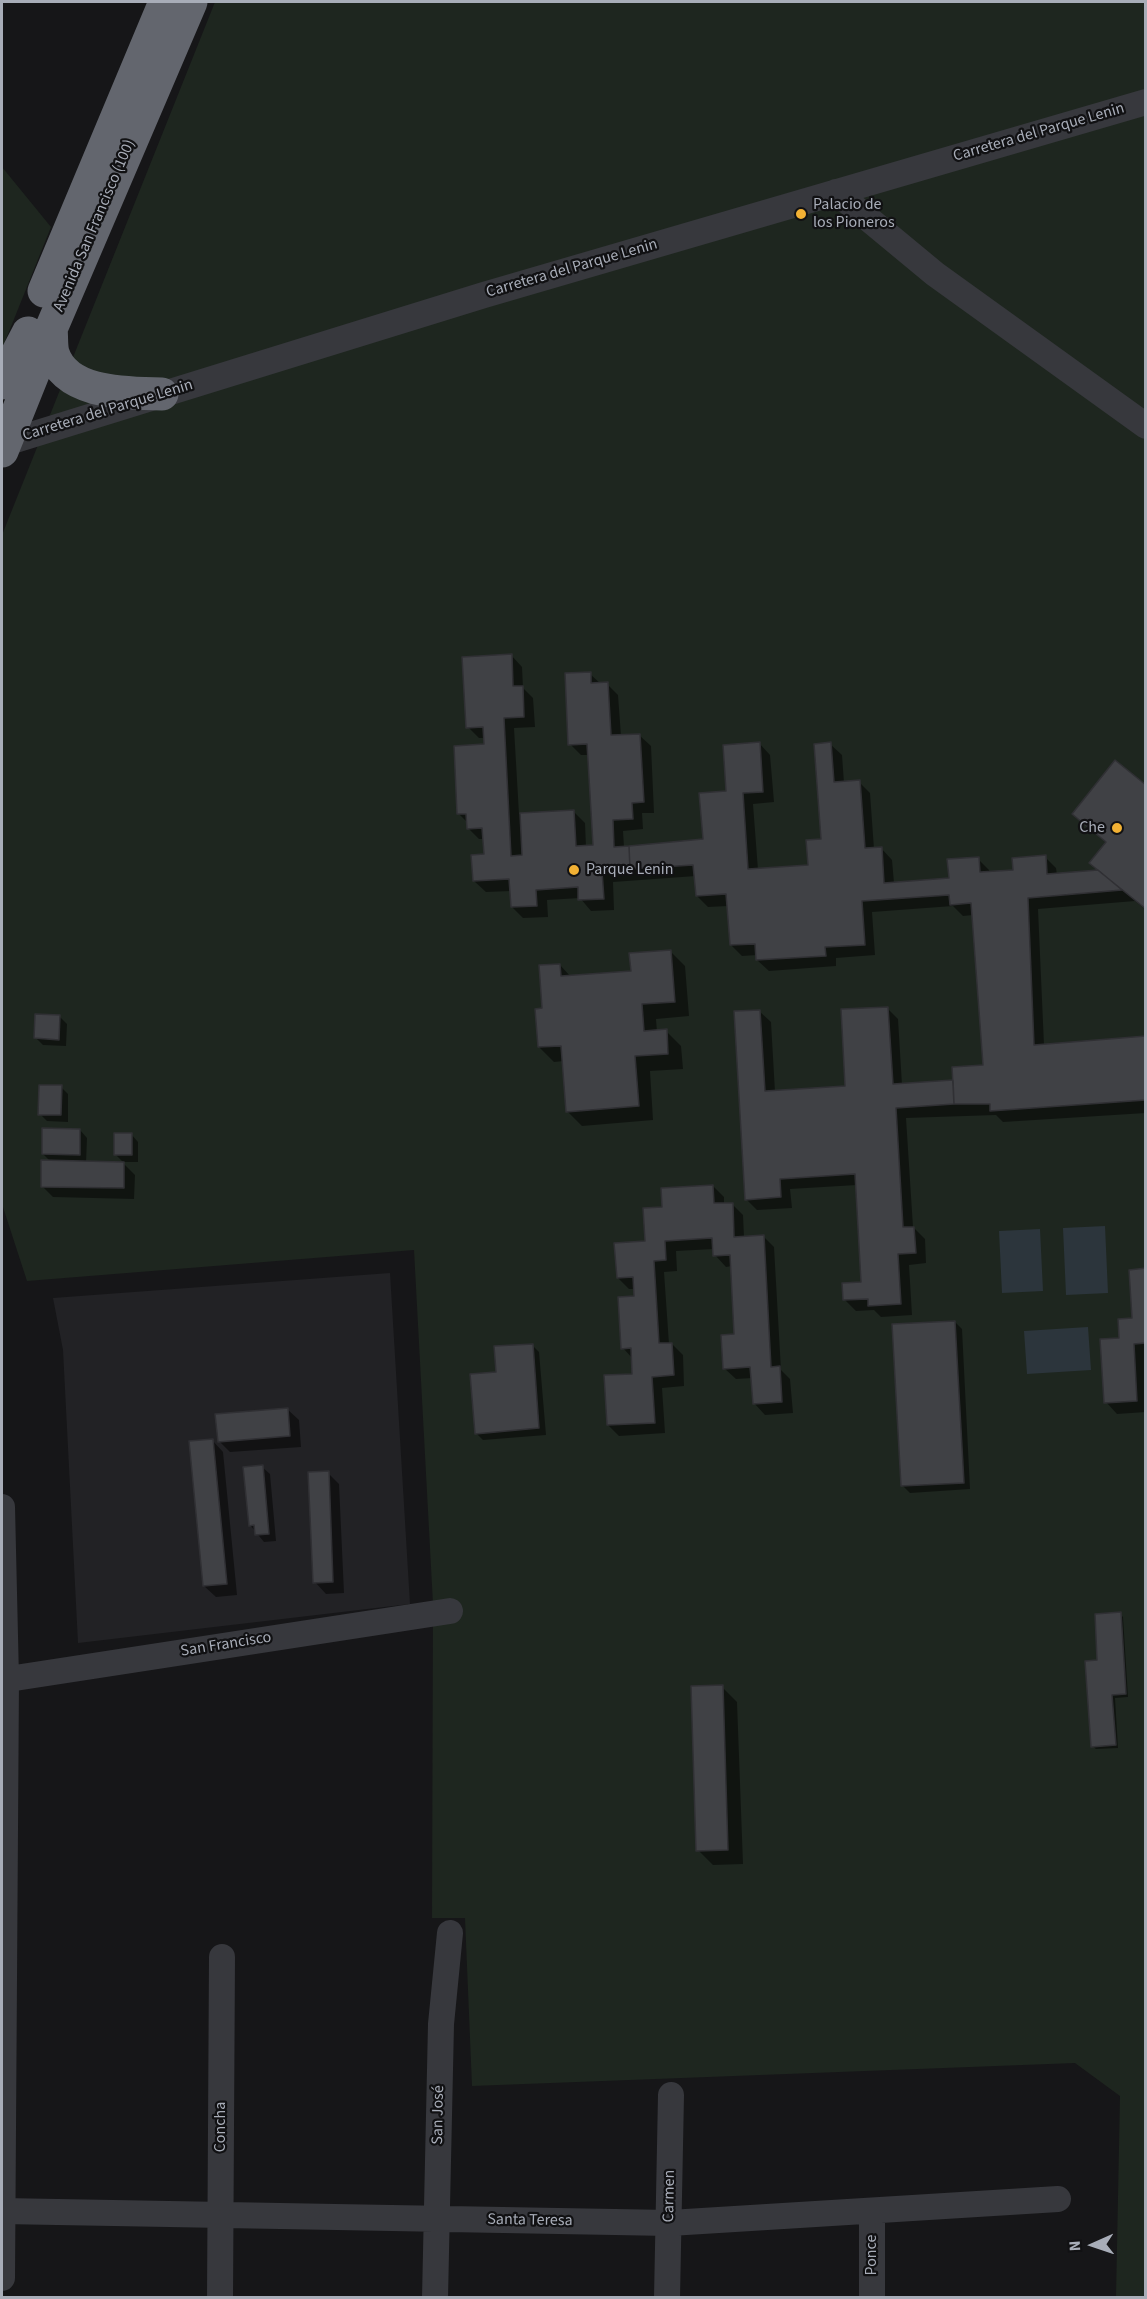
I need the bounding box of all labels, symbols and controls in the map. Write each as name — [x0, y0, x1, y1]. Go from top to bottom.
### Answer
street label: Carretera del Parque Lenin — [951, 99, 1127, 167]
street label: Avenida San Francisco (100) — [50, 137, 140, 315]
place label: Palacio de los Pioneros — [813, 195, 895, 233]
marker: Palacio de los Pioneros — [794, 207, 808, 221]
street label: Carretera del Parque Lenin — [484, 235, 660, 303]
street label: Carretera del Parque Lenin — [21, 376, 195, 446]
place label: Che — [1079, 818, 1105, 838]
marker: Che — [1110, 821, 1124, 835]
place label: Parque Lenin — [586, 860, 674, 880]
marker: Parque Lenin — [567, 863, 581, 877]
street label: San Francisco — [179, 1628, 273, 1662]
street label: San José — [429, 2085, 449, 2145]
street label: Concha — [211, 2102, 231, 2152]
street label: Carmen — [660, 2169, 680, 2223]
street label: Santa Teresa — [487, 2211, 573, 2231]
north arrow — [1063, 2215, 1123, 2275]
street label: Ponce — [862, 2235, 882, 2275]
text: N — [1064, 2240, 1086, 2252]

